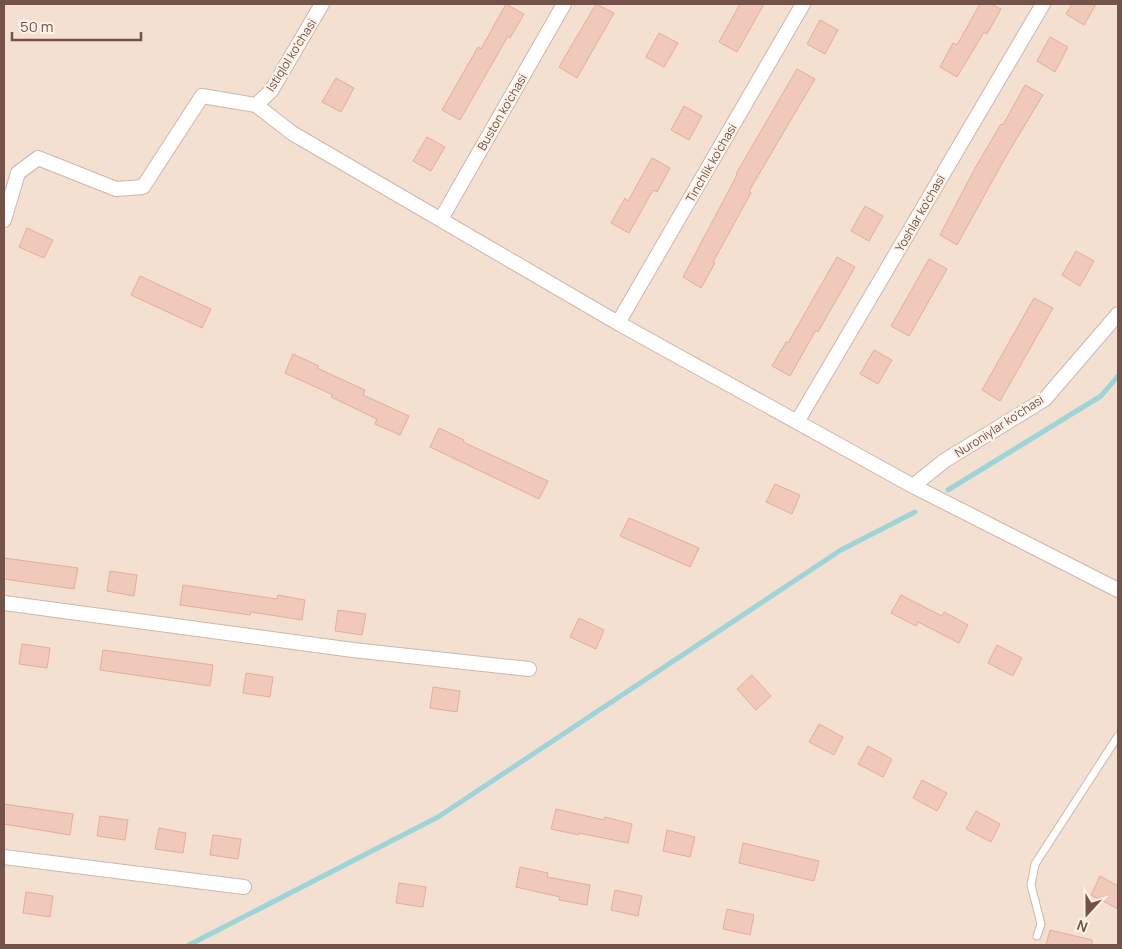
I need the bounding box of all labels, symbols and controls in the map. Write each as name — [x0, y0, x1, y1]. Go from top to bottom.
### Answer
scale bar — [12, 10, 141, 42]
street label: Istiqlol ko'chasi — [262, 15, 320, 95]
text: 50 m — [20, 16, 54, 37]
street label: Buston ko'chasi — [473, 71, 531, 153]
street label: Tinchlik ko'chasi — [681, 120, 741, 206]
street label: Yoshlar ko'chasi — [891, 171, 949, 255]
street label: Nuroniylar ko'chasi — [951, 391, 1047, 461]
north arrow — [1062, 889, 1112, 939]
text: N — [1074, 916, 1090, 937]

